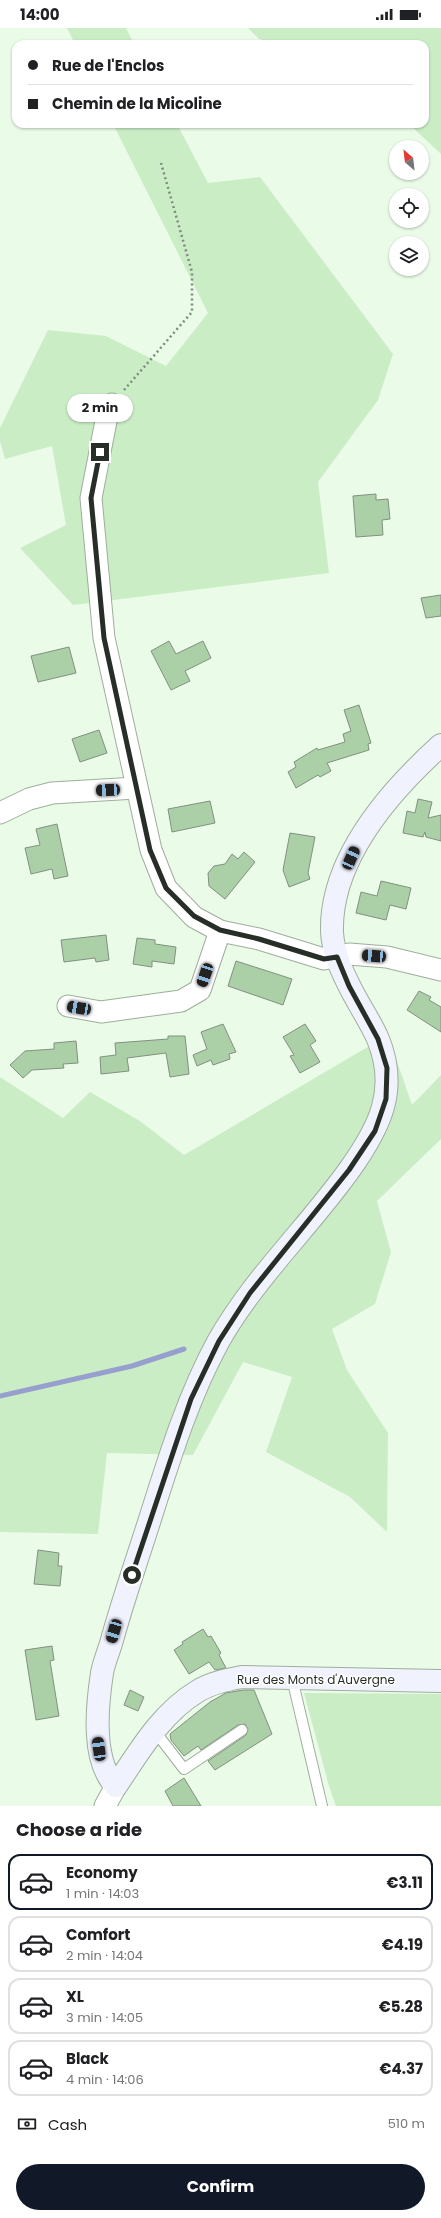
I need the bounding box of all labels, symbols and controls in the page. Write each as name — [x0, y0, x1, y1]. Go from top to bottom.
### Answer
text: 14:00 — [20, 4, 60, 25]
text: Rue de l'Enclos — [52, 55, 164, 76]
text: Chemin de la Micoline — [52, 93, 222, 114]
north arrow — [389, 140, 429, 180]
map controls — [389, 140, 429, 276]
button: locate — [389, 188, 429, 228]
button: layers — [389, 236, 429, 276]
callout: 2 min — [67, 394, 133, 422]
text: 2 min — [82, 398, 118, 417]
route end — [91, 443, 109, 461]
car — [96, 783, 120, 797]
car — [341, 845, 361, 871]
car — [362, 949, 386, 963]
car — [195, 962, 215, 988]
car — [66, 1000, 92, 1016]
route start — [123, 1566, 141, 1584]
car — [105, 1618, 123, 1644]
street label: Rue des Monts d'Auvergne — [237, 1671, 395, 1688]
car — [91, 1736, 107, 1762]
text: Choose a ride — [16, 1817, 142, 1842]
text: Economy — [66, 1862, 138, 1883]
icon: car — [18, 1864, 54, 1900]
text: €3.11 — [386, 1872, 423, 1893]
text: 1 min · 14:03 — [66, 1884, 139, 1903]
text: Comfort — [66, 1924, 130, 1945]
icon: car — [18, 1926, 54, 1962]
text: €4.19 — [382, 1934, 423, 1955]
text: 2 min · 14:04 — [66, 1946, 143, 1965]
text: XL — [66, 1986, 84, 2007]
icon: car — [18, 1988, 54, 2024]
text: €5.28 — [379, 1996, 423, 2017]
text: 3 min · 14:05 — [66, 2008, 143, 2027]
text: Black — [66, 2048, 109, 2069]
icon: car — [18, 2050, 54, 2086]
text: €4.37 — [380, 2058, 423, 2079]
text: 4 min · 14:06 — [66, 2070, 144, 2089]
icon: cash — [16, 2113, 38, 2135]
text: Cash — [48, 2114, 87, 2135]
text: 510 m — [388, 2114, 425, 2133]
button: Confirm — [16, 2164, 425, 2210]

